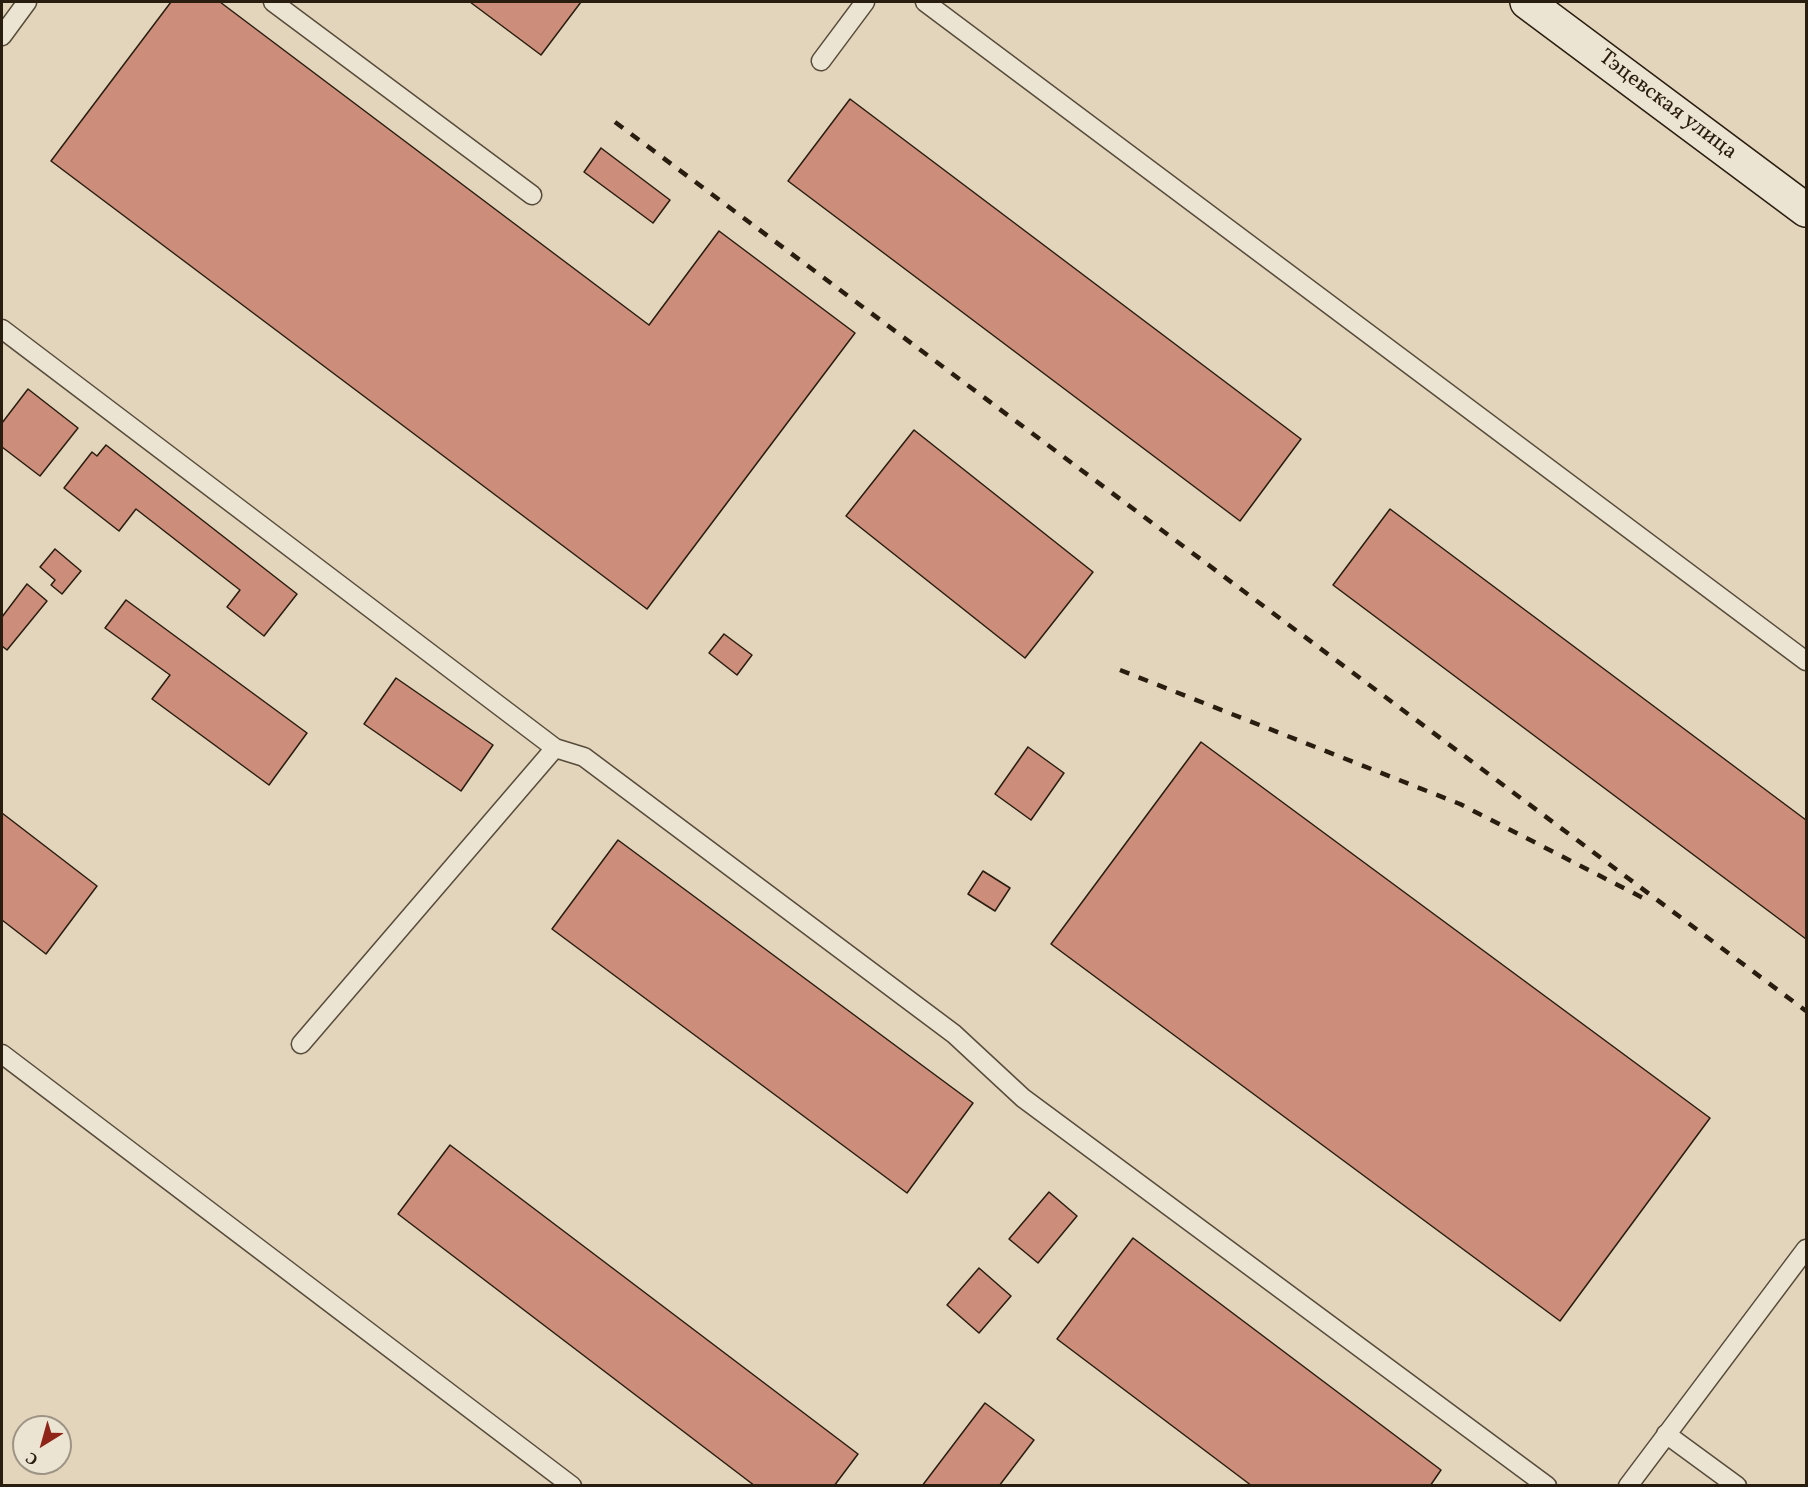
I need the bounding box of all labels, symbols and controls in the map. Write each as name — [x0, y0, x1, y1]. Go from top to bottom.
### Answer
street label: Тэцевская улица — [1593, 45, 1741, 167]
north arrow — [12, 1415, 72, 1475]
text: С — [22, 1446, 43, 1470]

